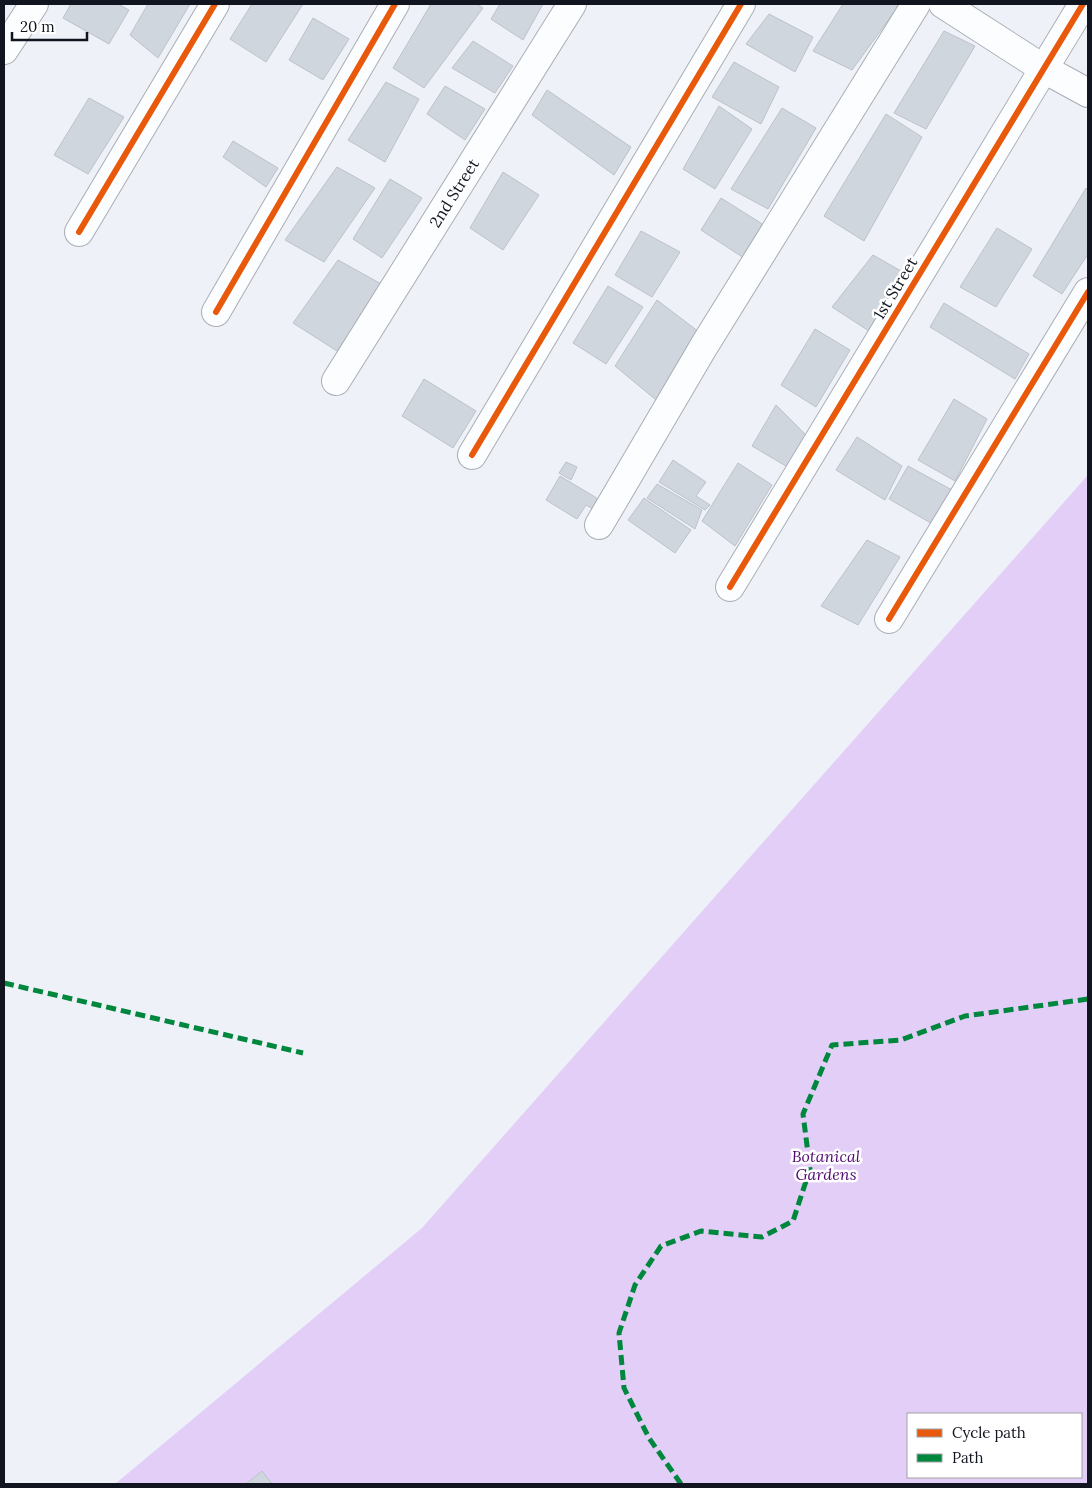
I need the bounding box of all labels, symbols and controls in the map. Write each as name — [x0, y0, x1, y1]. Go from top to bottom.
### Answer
scale bar — [12, 10, 88, 42]
text: 20 m — [20, 17, 55, 36]
street label: 2nd Street — [425, 154, 483, 231]
street label: 1st Street — [869, 253, 922, 323]
park label: Botanical Gardens — [792, 1146, 861, 1184]
legend — [907, 1413, 1082, 1478]
text: Cycle path — [952, 1423, 1026, 1442]
text: Path — [952, 1448, 983, 1467]

